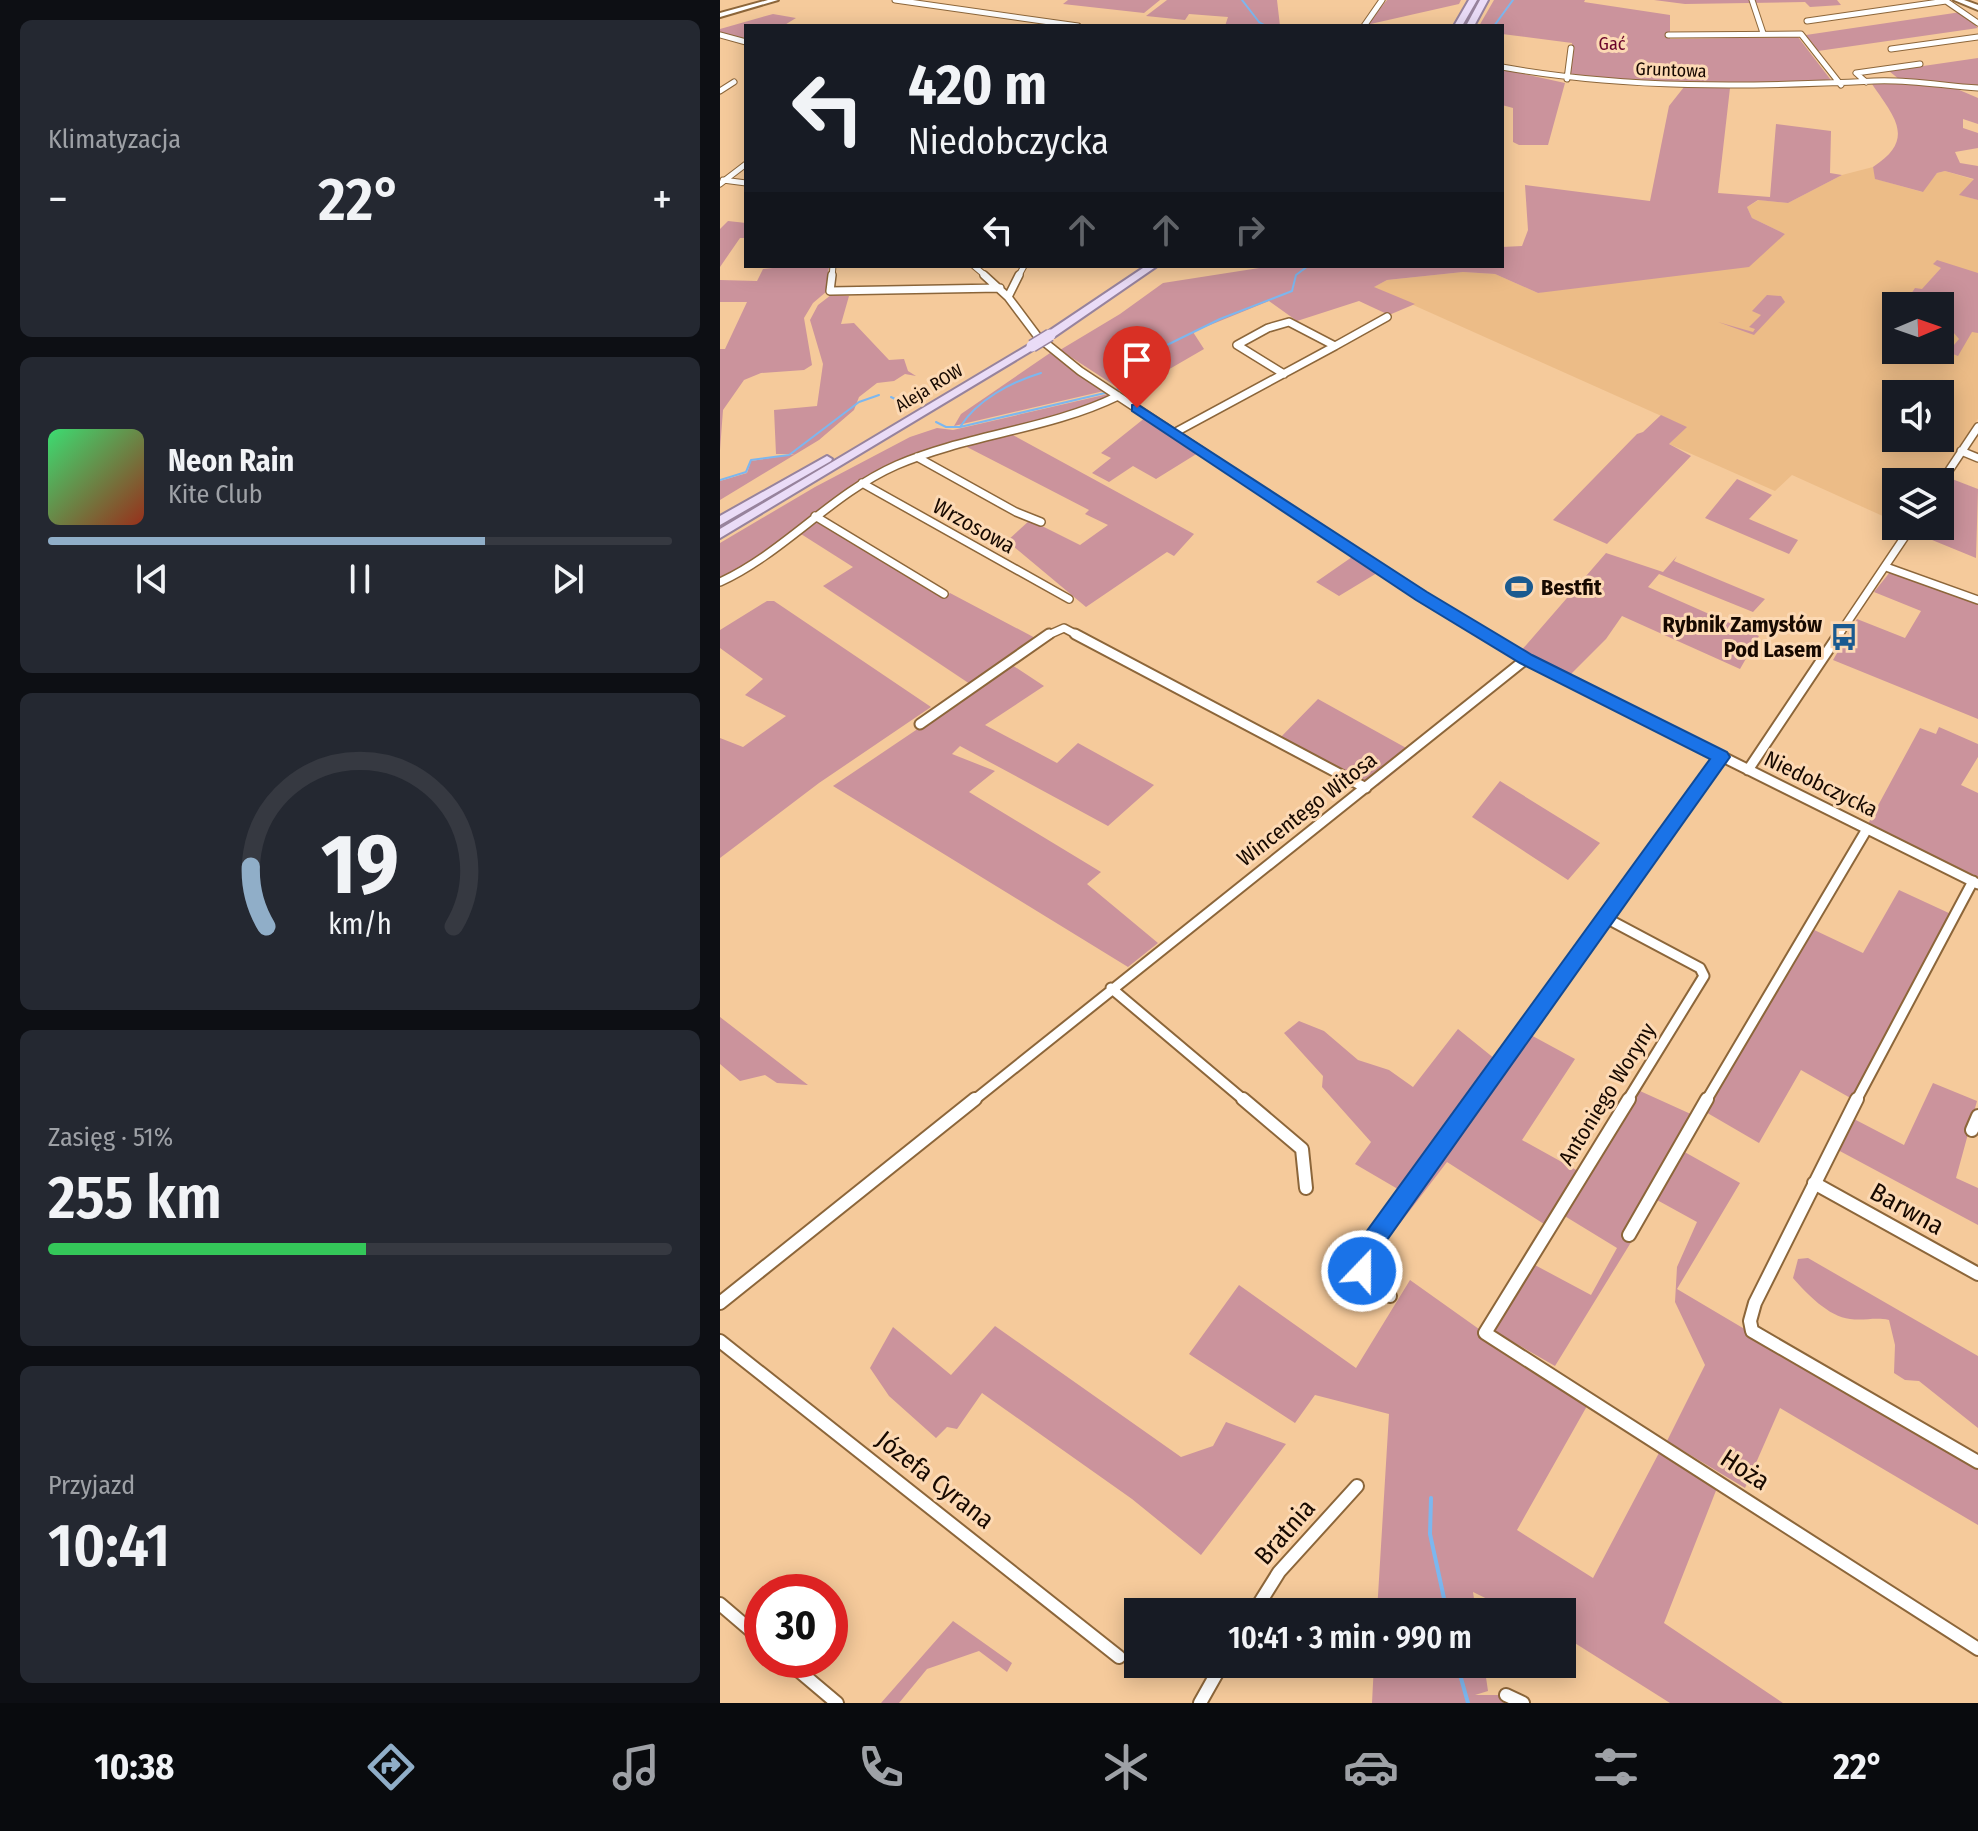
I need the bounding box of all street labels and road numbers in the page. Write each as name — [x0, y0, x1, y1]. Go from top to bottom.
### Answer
street label: Gruntowa — [1635, 58, 1707, 82]
street label: Aleja ROW — [891, 359, 967, 417]
street label: Wrzosowa — [928, 492, 1020, 560]
street label: Niedobczycka — [1760, 745, 1882, 823]
street label: Wincentego Witosa — [1232, 746, 1382, 872]
street label: Antoniego Woryny — [1552, 1018, 1662, 1170]
street label: Barwna — [1865, 1176, 1949, 1242]
street label: Józefa Cyrana — [870, 1424, 1000, 1536]
street label: Hoża — [1715, 1443, 1775, 1497]
street label: Bratnia — [1248, 1493, 1322, 1571]

